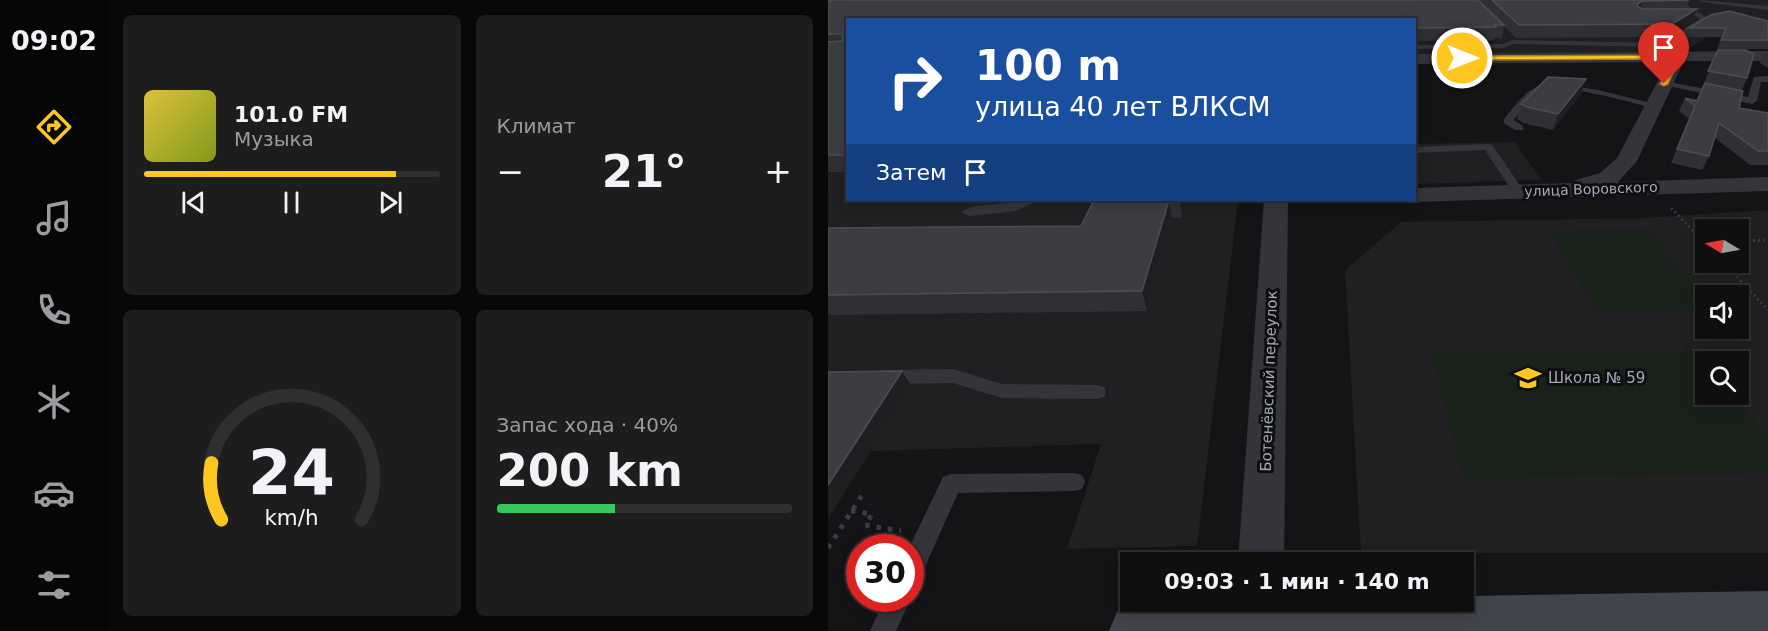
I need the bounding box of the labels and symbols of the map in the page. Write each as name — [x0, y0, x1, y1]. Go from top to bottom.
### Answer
pin — [1638, 22, 1689, 84]
position arrow — [1430, 26, 1494, 90]
street label: улица Воровского — [1524, 179, 1658, 199]
north arrow — [1695, 219, 1749, 273]
street label: Ботенёвский переулок — [1257, 290, 1281, 472]
school or university icon: Школа № 59 — [1513, 363, 1543, 393]
place label: Школа № 59 — [1548, 369, 1645, 387]
speed limit sign: 30 — [846, 534, 924, 612]

